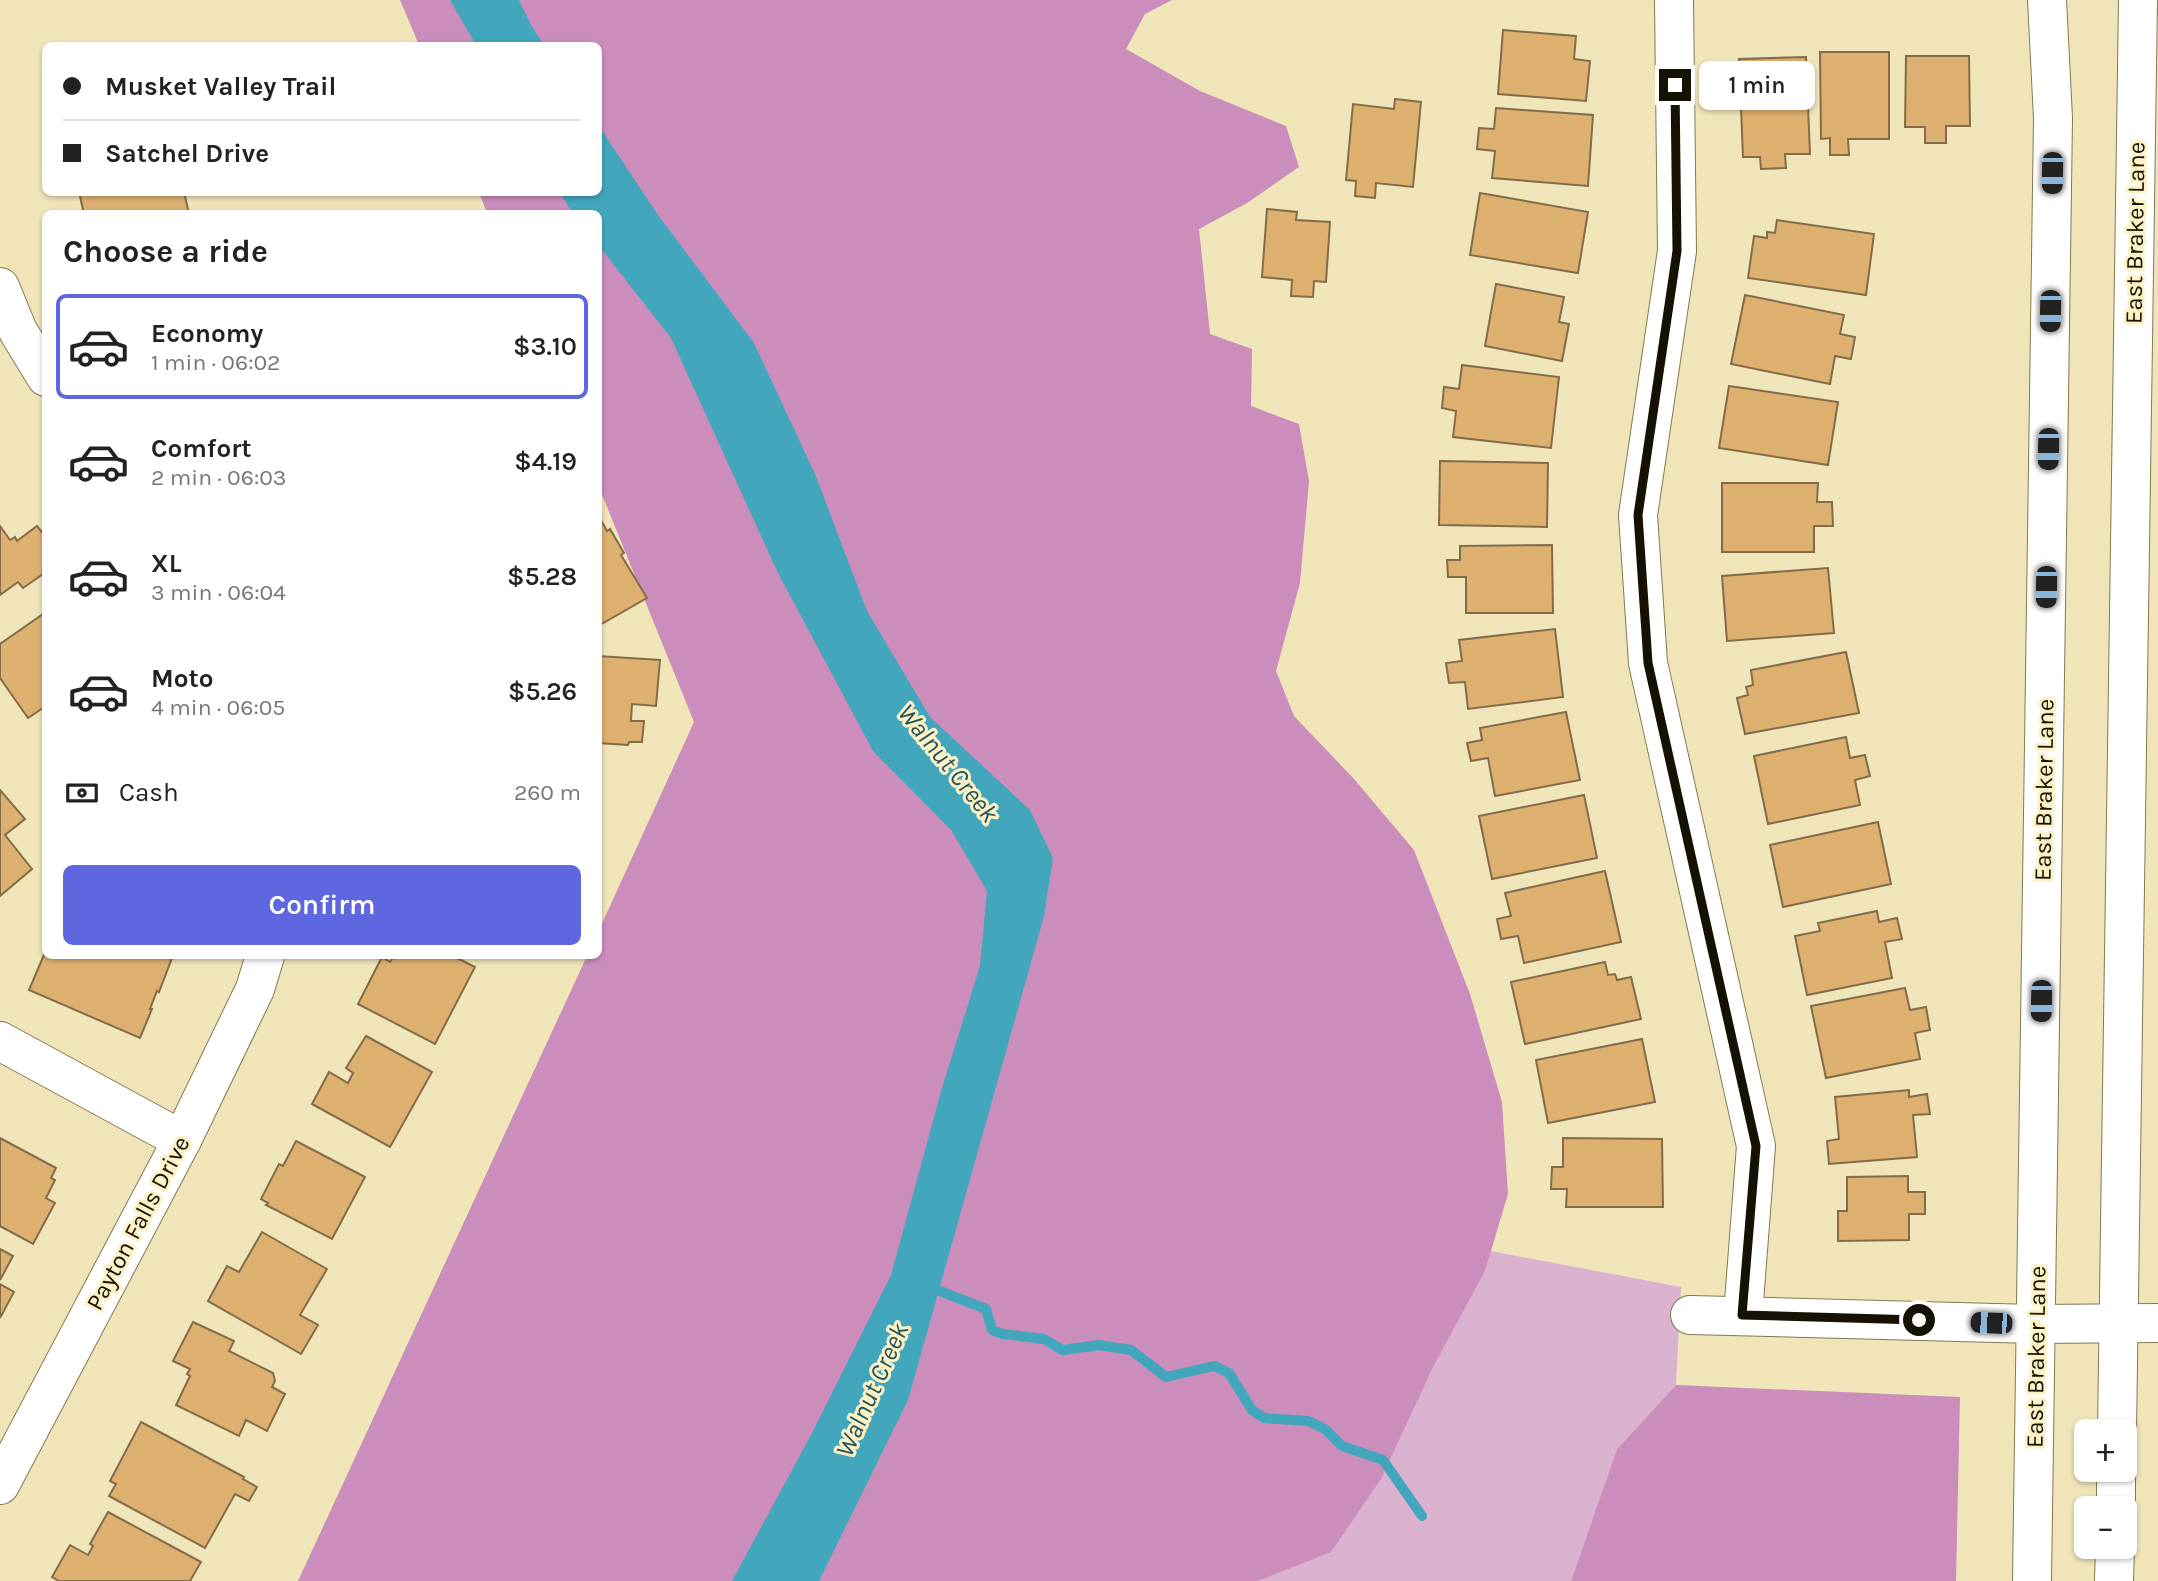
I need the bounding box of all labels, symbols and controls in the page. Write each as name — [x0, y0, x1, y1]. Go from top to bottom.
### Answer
callout: 1 min — [1700, 60, 1815, 110]
route end — [1659, 69, 1691, 101]
text: Musket Valley Trail — [105, 71, 336, 102]
text: 1 min — [1728, 72, 1786, 99]
text: Satchel Drive — [105, 138, 269, 169]
street label: East Braker Lane — [2119, 142, 2151, 324]
car — [2042, 152, 2063, 194]
text: Choose a ride — [63, 233, 268, 270]
car — [2040, 290, 2061, 332]
icon: car — [67, 315, 130, 378]
text: Economy — [151, 318, 263, 349]
text: $3.10 — [513, 331, 577, 362]
text: 1 min · 06:02 — [151, 349, 280, 376]
car — [2038, 428, 2059, 470]
icon: car — [67, 430, 130, 493]
text: Comfort — [151, 433, 252, 464]
text: $4.19 — [514, 446, 577, 477]
text: 2 min · 06:03 — [151, 464, 286, 491]
icon: car — [67, 545, 130, 608]
text: XL — [151, 548, 182, 579]
text: $5.28 — [507, 561, 577, 592]
car — [2036, 566, 2057, 608]
text: 3 min · 06:04 — [151, 579, 286, 606]
icon: car — [67, 660, 130, 723]
text: Moto — [151, 663, 213, 694]
text: $5.26 — [508, 676, 577, 707]
text: 4 min · 06:05 — [151, 694, 285, 721]
water label: Walnut Creek — [891, 698, 1006, 829]
street label: East Braker Lane — [2028, 699, 2060, 881]
icon: cash — [63, 774, 101, 812]
text: Cash — [119, 777, 179, 808]
text: 260 m — [514, 779, 581, 806]
button: Confirm — [63, 865, 581, 945]
car — [2031, 980, 2052, 1022]
street label: Payton Falls Drive — [80, 1131, 196, 1315]
street label: East Braker Lane — [2020, 1266, 2052, 1448]
route start — [1903, 1304, 1935, 1336]
car — [1970, 1312, 2013, 1334]
water label: Walnut Creek — [829, 1318, 916, 1462]
map controls — [2074, 1419, 2137, 1559]
button: + — [2074, 1419, 2137, 1482]
button: − — [2074, 1496, 2137, 1559]

